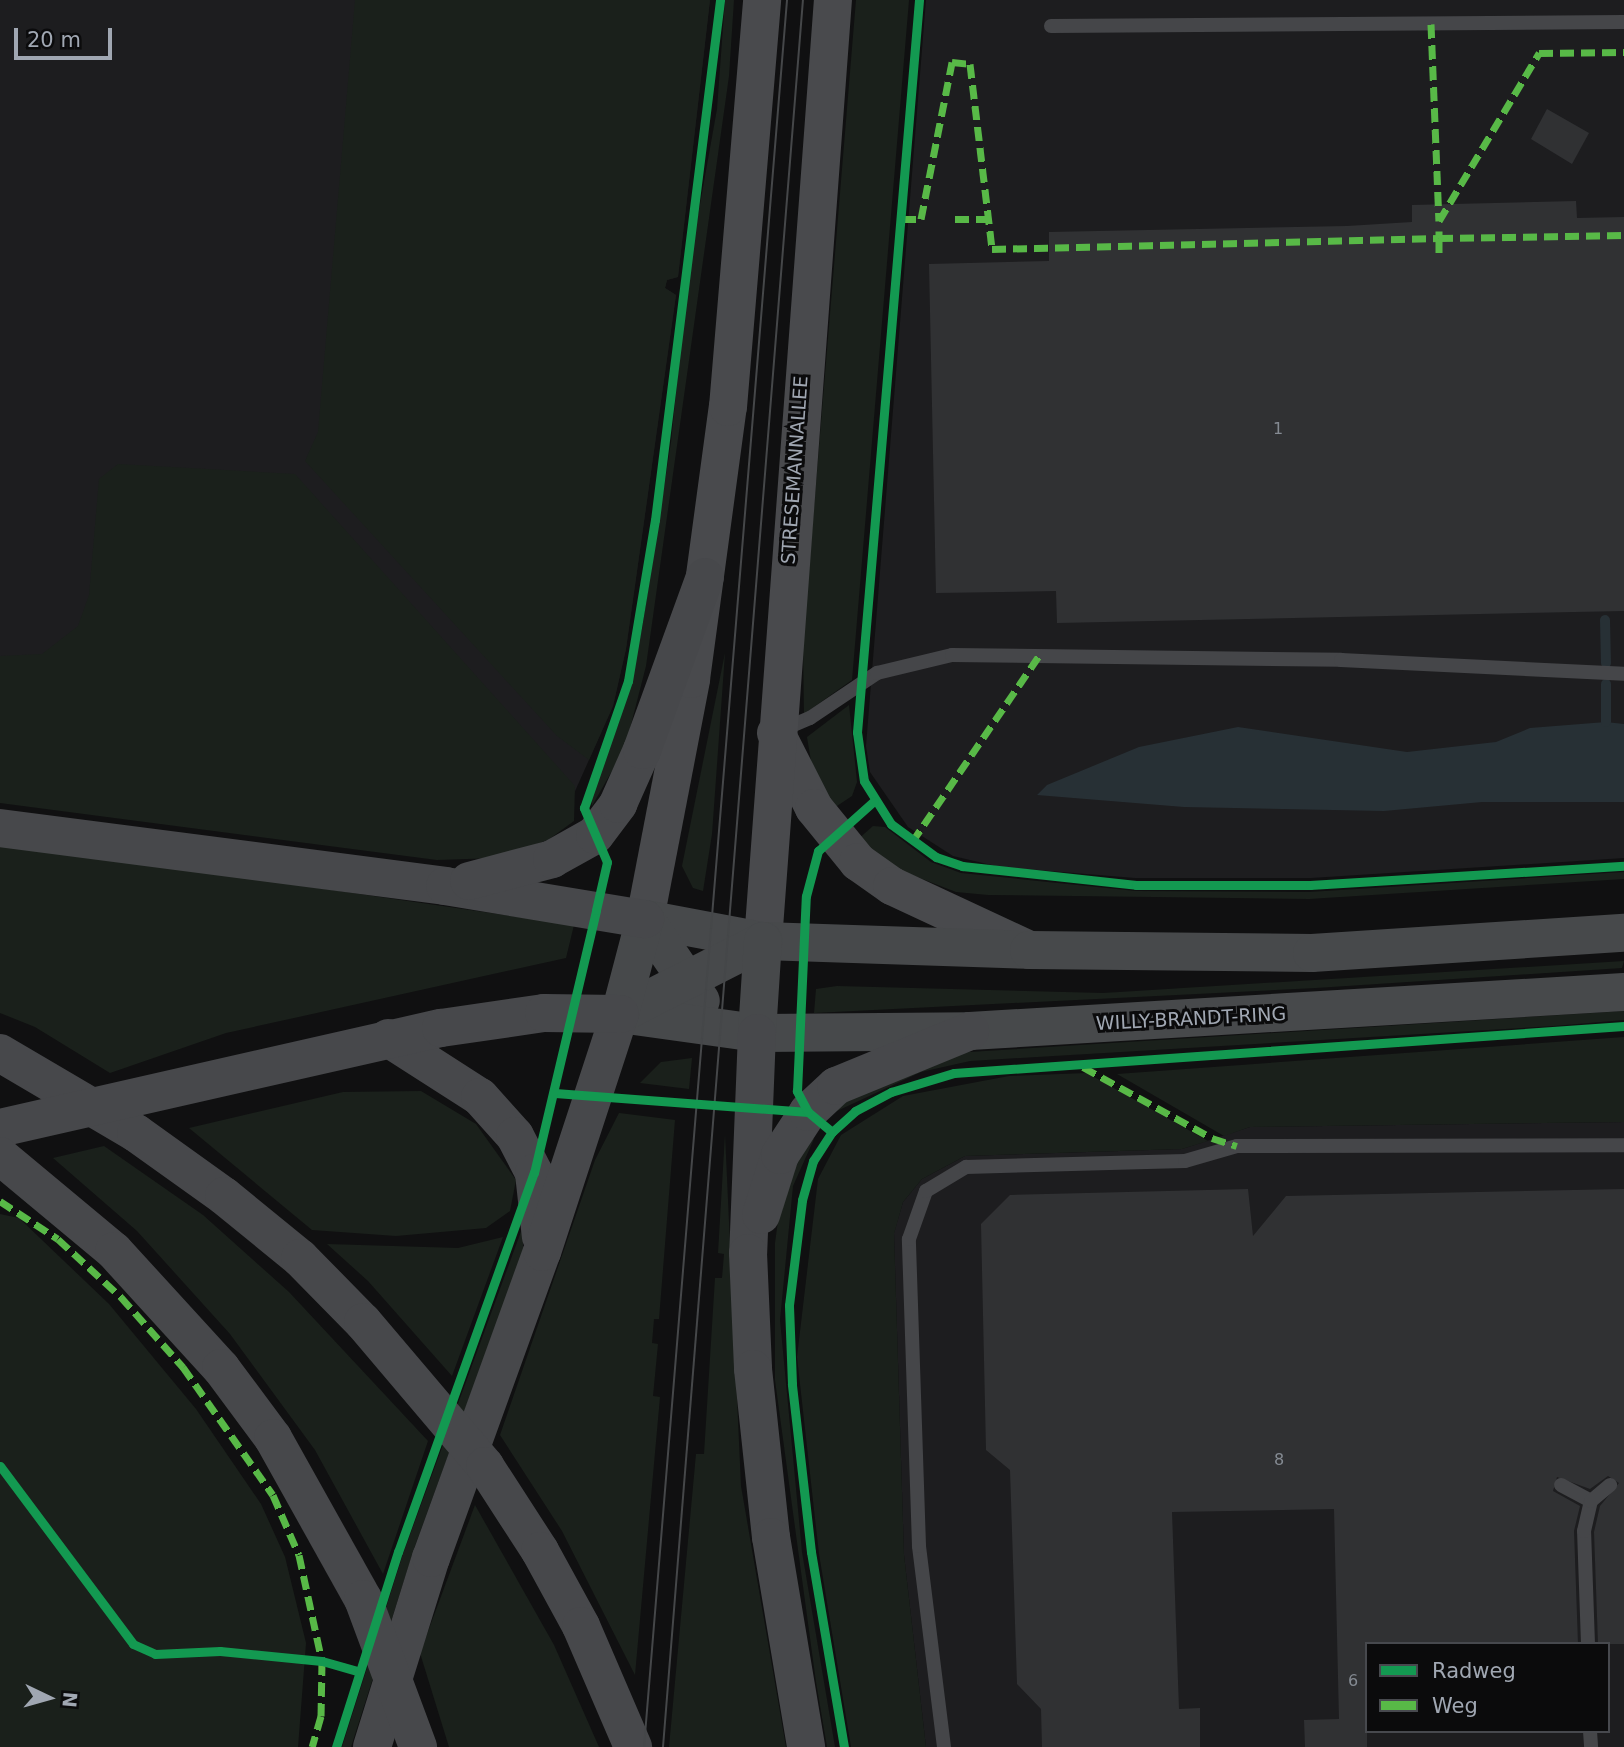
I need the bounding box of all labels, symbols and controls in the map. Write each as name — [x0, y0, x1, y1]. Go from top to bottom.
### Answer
scale bar — [18, 14, 116, 58]
text: 20 m — [27, 28, 81, 52]
street label: STRESEMANNALLEE — [777, 375, 813, 565]
house number: 1 — [1273, 419, 1283, 439]
street label: WILLY-BRANDT-RING — [1095, 1003, 1287, 1035]
house number: 8 — [1274, 1450, 1284, 1470]
legend — [1365, 1642, 1610, 1733]
text: Radweg — [1432, 1659, 1516, 1683]
north arrow — [14, 1663, 84, 1733]
house number: 6 — [1348, 1671, 1358, 1691]
text: N — [58, 1691, 82, 1709]
text: Weg — [1432, 1694, 1478, 1718]

